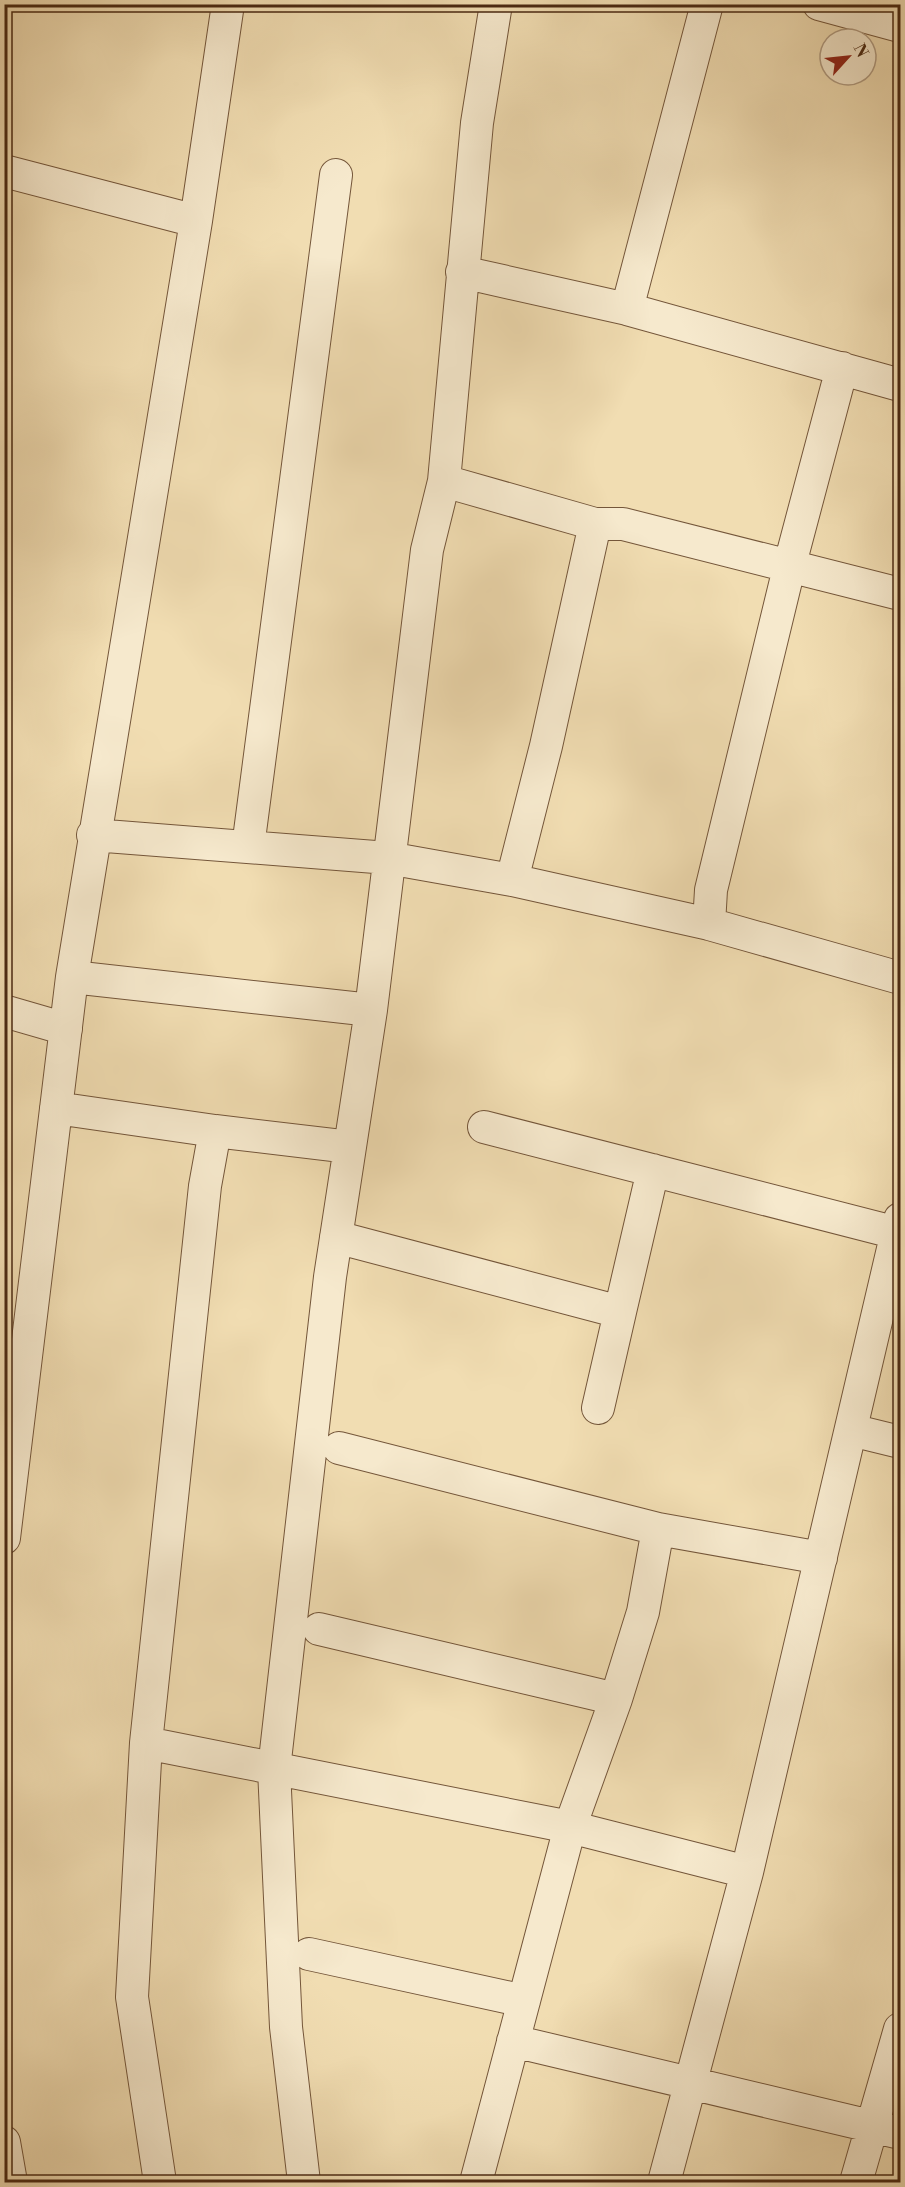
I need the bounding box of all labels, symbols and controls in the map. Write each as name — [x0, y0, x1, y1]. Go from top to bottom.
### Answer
north arrow — [818, 27, 878, 87]
text: N — [849, 40, 872, 61]

